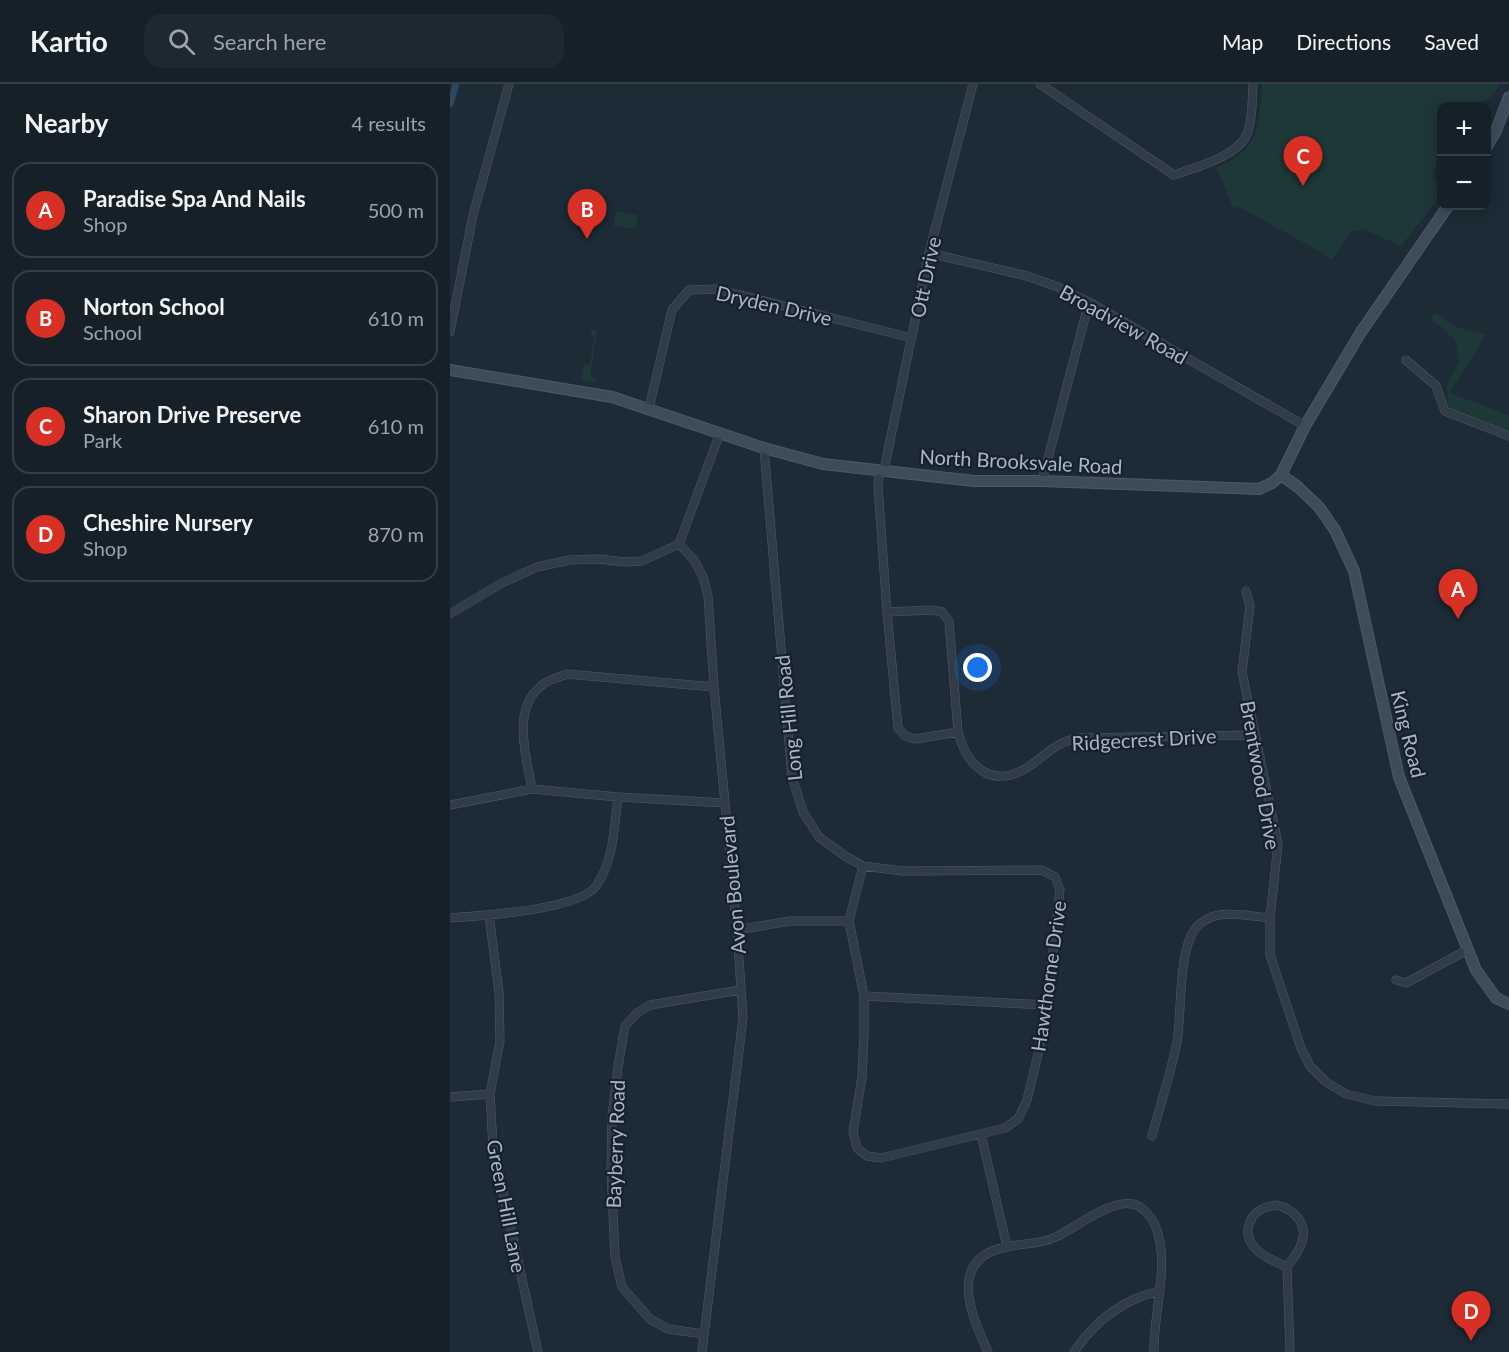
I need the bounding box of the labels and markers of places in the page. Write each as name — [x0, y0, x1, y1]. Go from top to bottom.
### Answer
pin: C — [1284, 136, 1322, 186]
pin: B — [568, 190, 606, 239]
pin: A — [1438, 570, 1478, 619]
pin: D — [1452, 1292, 1490, 1341]

